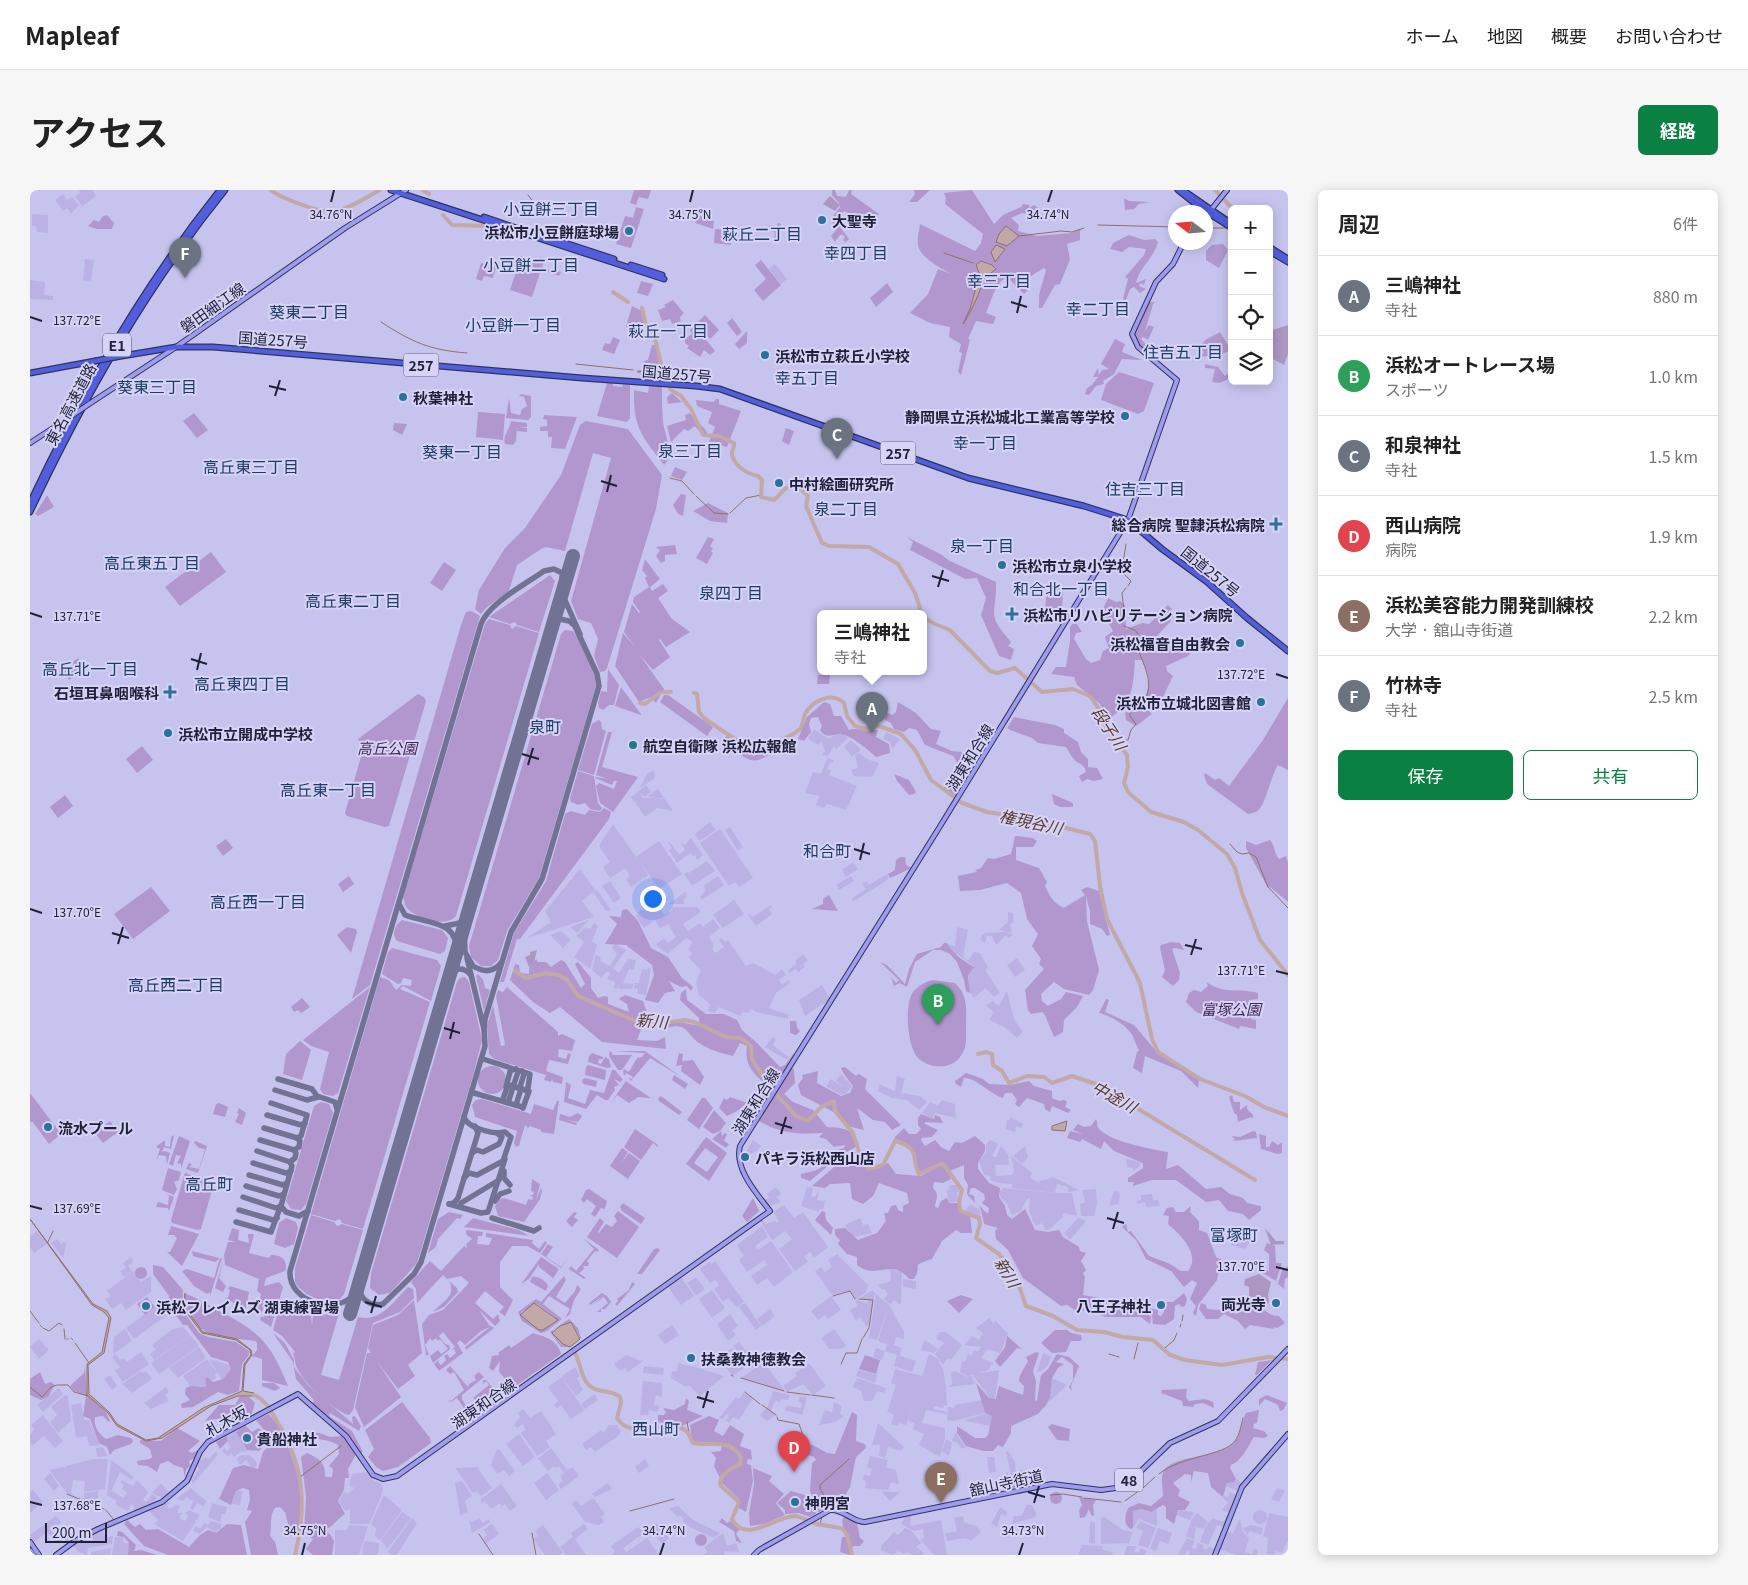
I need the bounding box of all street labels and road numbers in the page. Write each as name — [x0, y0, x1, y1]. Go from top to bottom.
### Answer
street label: 磐田細江線 — [175, 277, 249, 337]
street label: 国道257号 — [237, 326, 309, 352]
road number: E1 — [103, 334, 131, 356]
road number: 257 — [404, 354, 438, 376]
street label: 東名高速道路 — [40, 359, 100, 449]
street label: 国道257号 — [641, 359, 713, 387]
road number: 257 — [880, 442, 916, 464]
street label: 国道257号 — [1177, 541, 1245, 601]
street label: 湖東和合線 — [940, 720, 998, 794]
street label: 湖東和合線 — [726, 1064, 784, 1138]
street label: 湖東和合線 — [446, 1373, 520, 1433]
street label: 札木坂 — [201, 1400, 251, 1440]
street label: 舘山寺街道 — [967, 1464, 1045, 1500]
road number: 48 — [1115, 1468, 1143, 1492]

